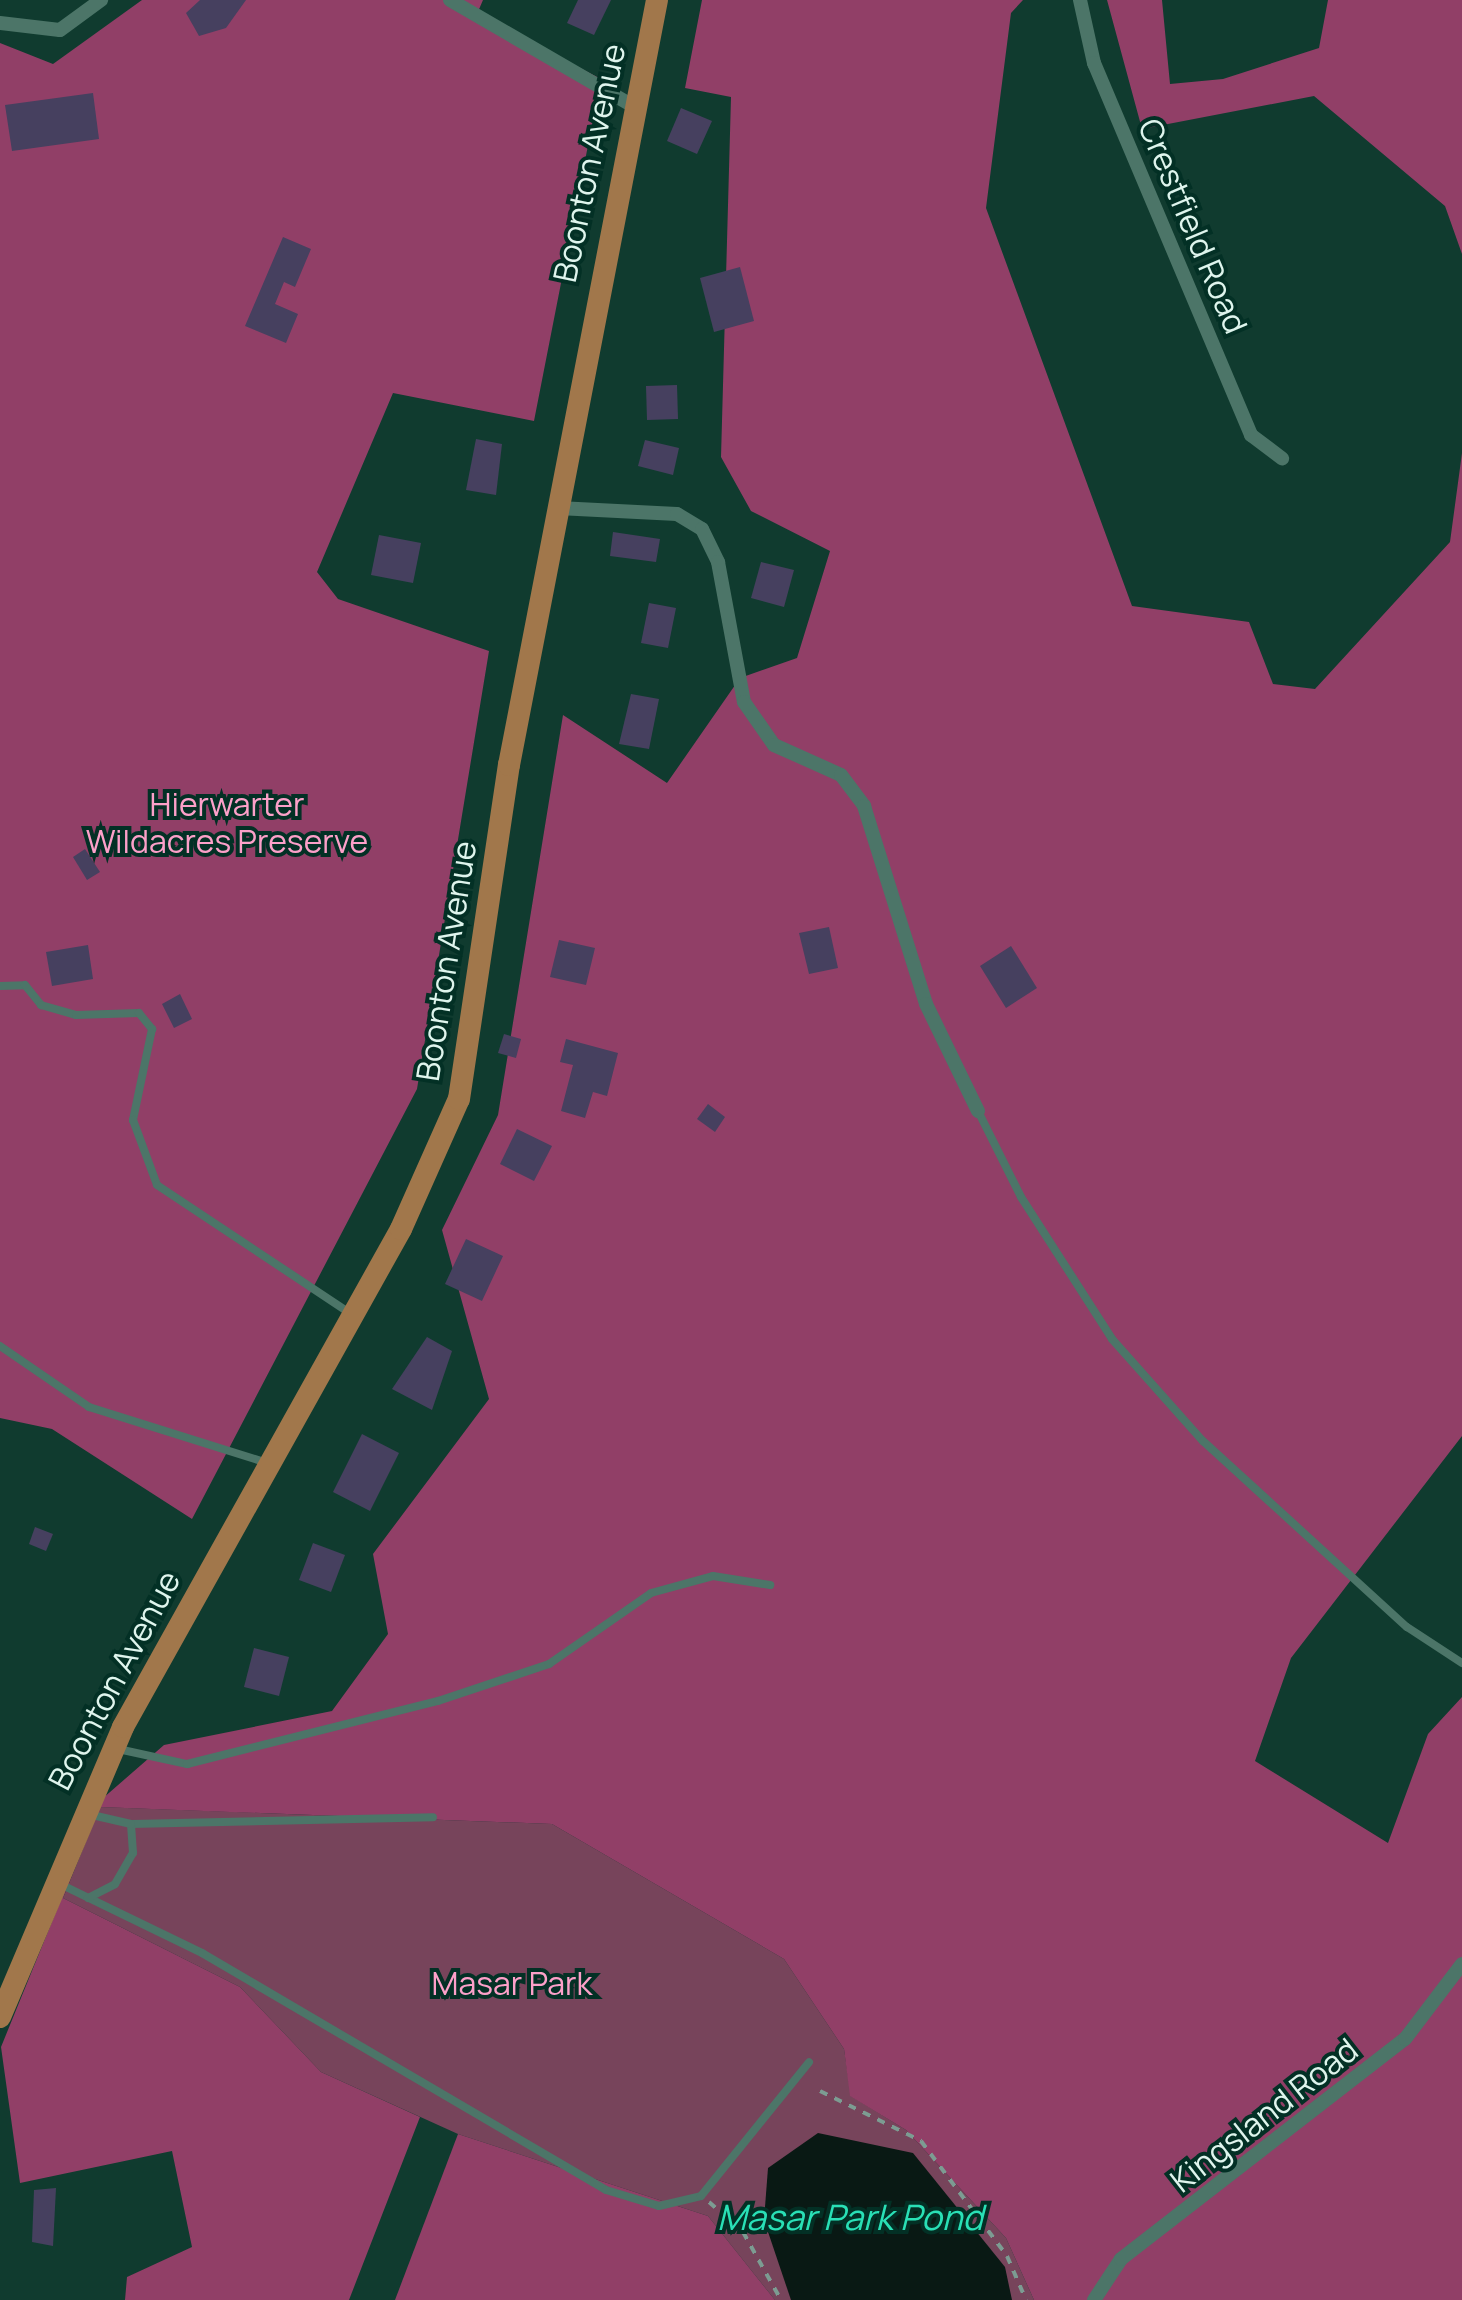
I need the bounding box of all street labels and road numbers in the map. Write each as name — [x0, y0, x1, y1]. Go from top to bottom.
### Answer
street label: Boonton Avenue — [545, 40, 633, 286]
street label: Crestfield Road — [1131, 113, 1255, 339]
street label: Boonton Avenue — [408, 838, 484, 1084]
street label: Boonton Avenue — [40, 1564, 188, 1796]
street label: Kingsland Road — [1163, 2030, 1365, 2200]

